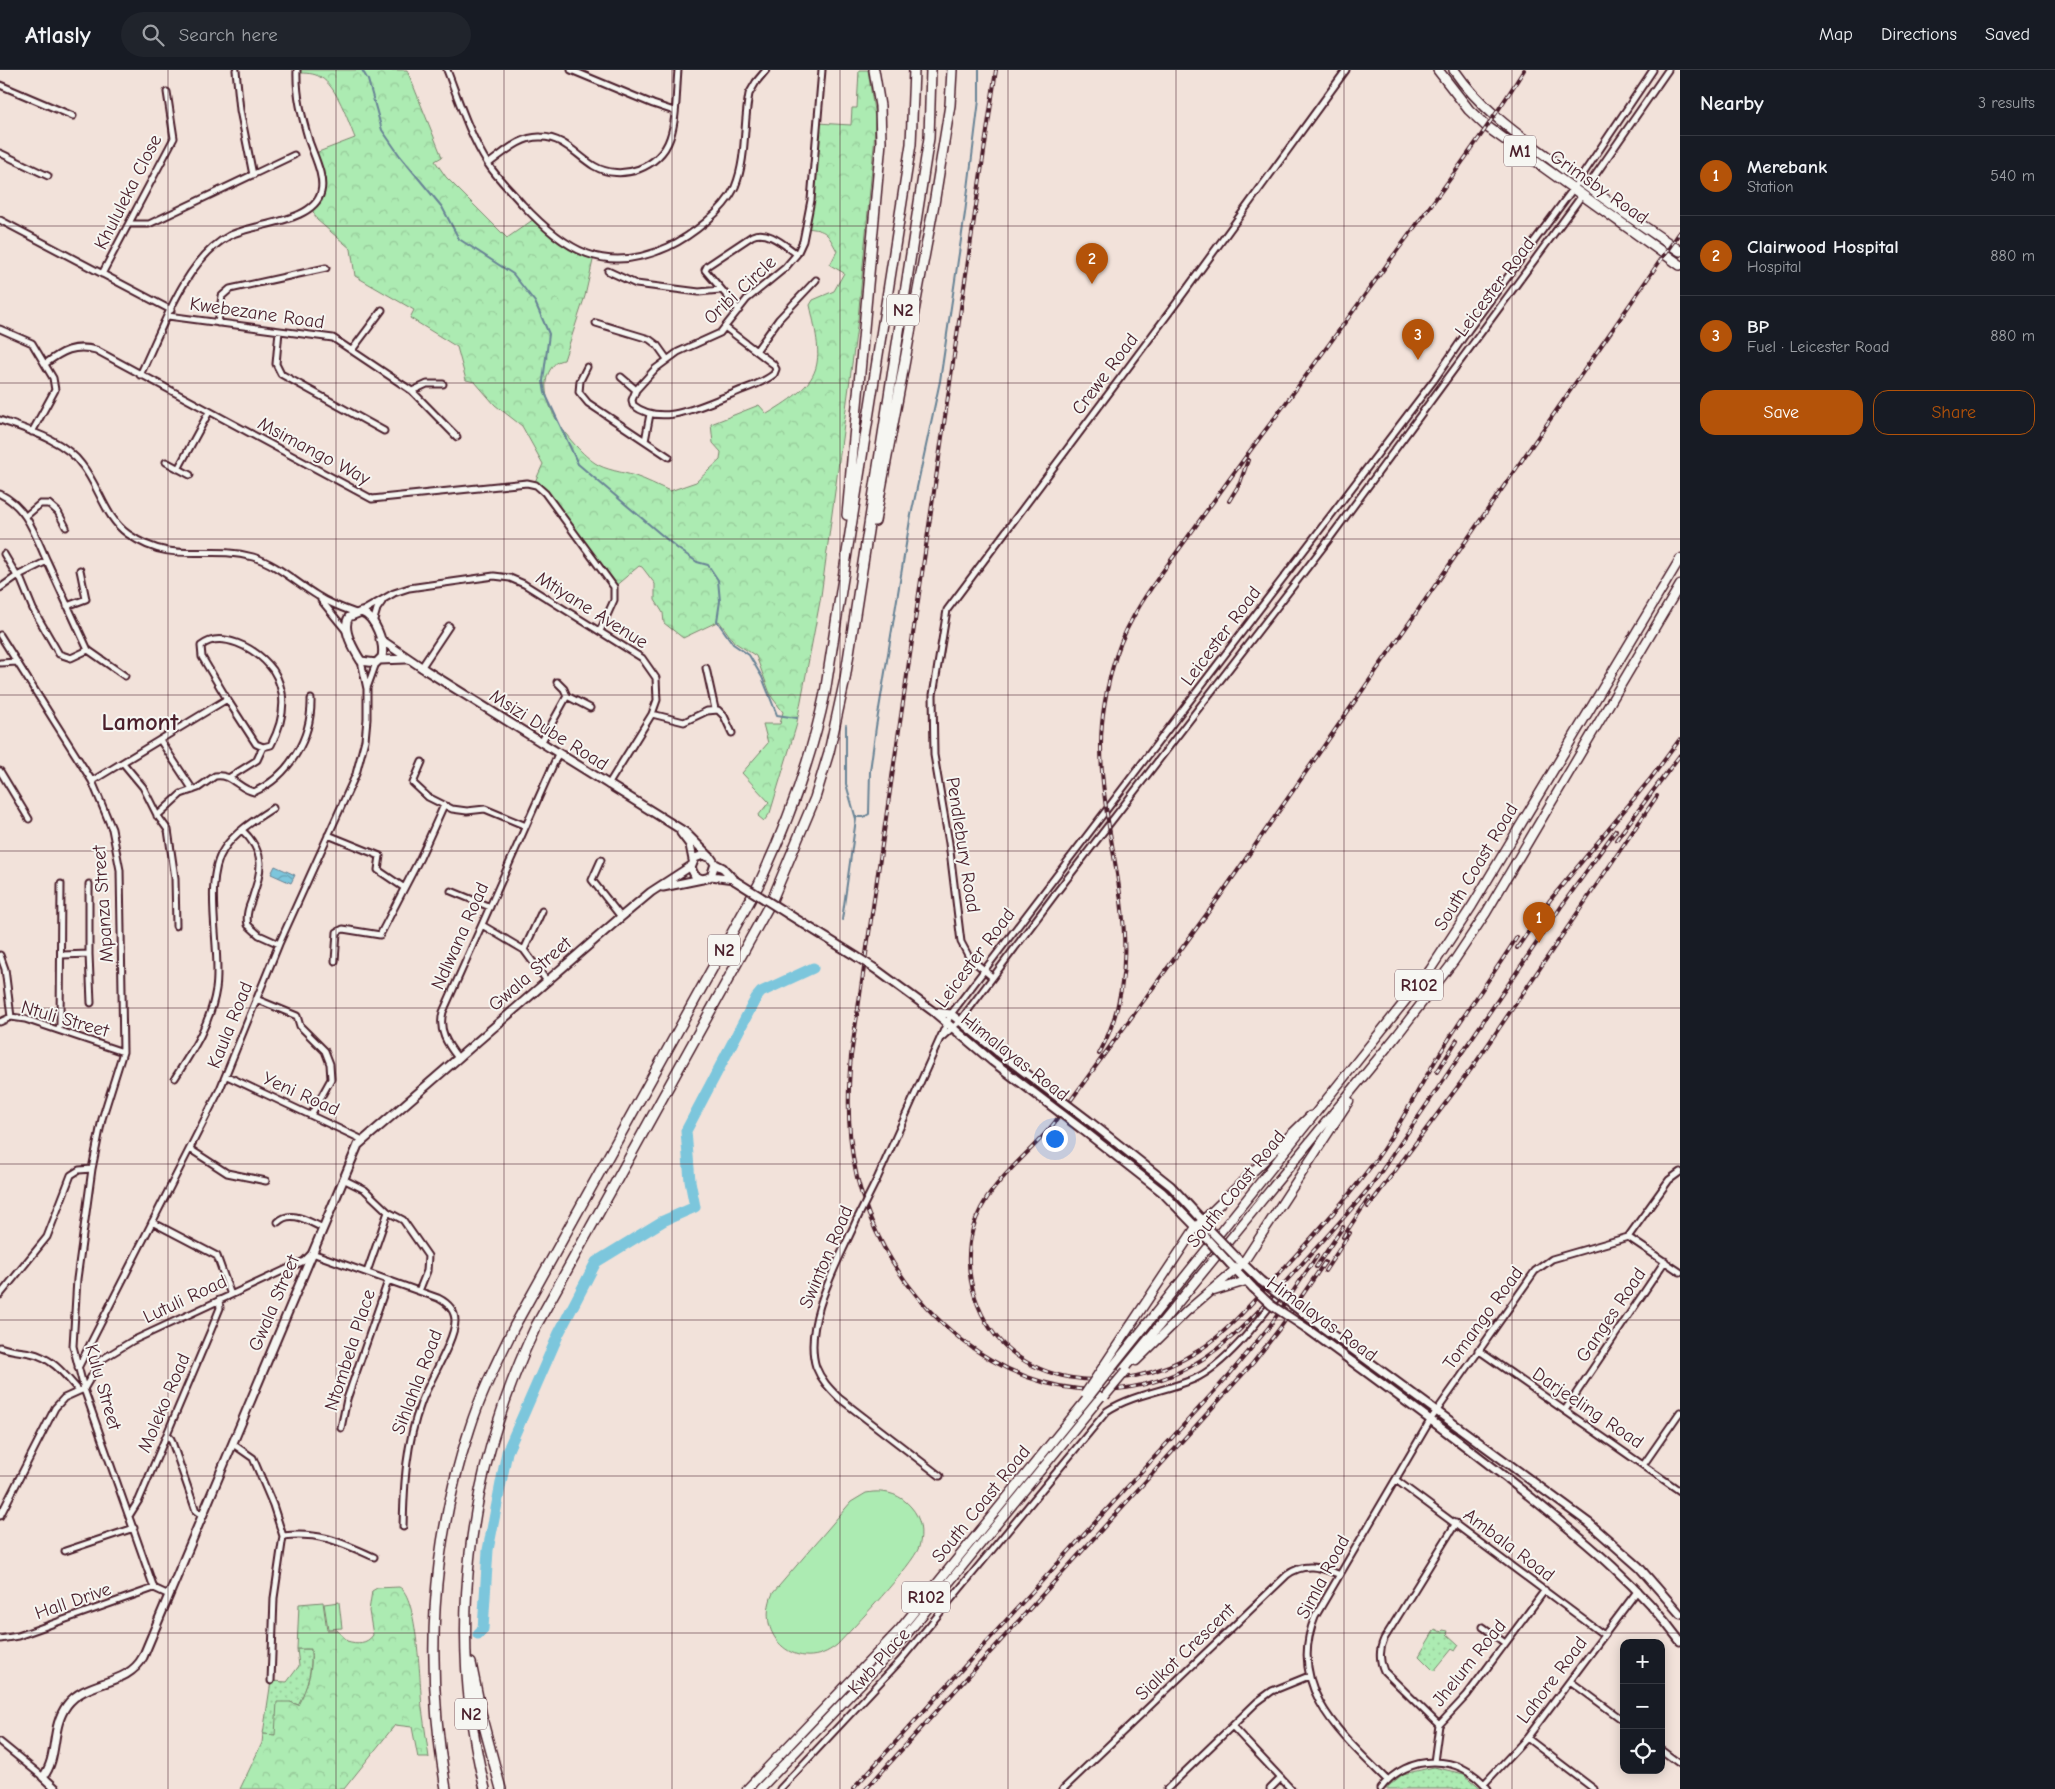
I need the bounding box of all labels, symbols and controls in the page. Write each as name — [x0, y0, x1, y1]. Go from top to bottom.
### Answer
search box — [121, 12, 471, 57]
text: Atlasly — [25, 21, 91, 49]
icon: search — [139, 21, 167, 49]
text: Search here — [179, 24, 278, 46]
text: Map — [1819, 24, 1853, 45]
text: Directions — [1881, 24, 1957, 45]
text: Saved — [1985, 24, 2030, 45]
text: Nearby — [1700, 91, 1764, 115]
text: 3 results — [1978, 94, 2035, 112]
street label: Khululeka Close — [90, 131, 166, 253]
road number: M1 — [1504, 136, 1536, 166]
street label: Grimsby Road — [1546, 145, 1652, 229]
text: Merebank — [1747, 156, 1827, 178]
text: 1 — [1713, 167, 1719, 185]
text: 540 m — [1990, 167, 2035, 185]
text: Station — [1747, 178, 1794, 196]
street label: Leicester Road — [1450, 233, 1540, 341]
text: Clairwood Hospital — [1747, 236, 1899, 258]
pin: 2 — [1076, 243, 1108, 284]
text: 2 — [1712, 247, 1720, 265]
text: 880 m — [1990, 247, 2035, 265]
street label: Oribi Circle — [699, 251, 781, 329]
text: Hospital — [1747, 258, 1802, 276]
street label: Kwebezane Road — [188, 293, 326, 333]
road number: N2 — [887, 294, 919, 326]
text: BP — [1747, 316, 1769, 338]
pin: 3 — [1402, 319, 1434, 360]
text: 3 — [1712, 327, 1720, 345]
text: 880 m — [1990, 327, 2035, 345]
street label: Crewe Road — [1067, 329, 1143, 419]
text: Fuel · Leicester Road — [1747, 338, 1890, 356]
button: Save — [1700, 390, 1863, 435]
button: Share — [1873, 390, 2035, 435]
street label: Msimango Way — [254, 412, 374, 490]
street label: Mtiyane Avenue — [532, 567, 652, 653]
street label: Leicester Road — [1176, 582, 1266, 690]
street label: Msizi Dube Road — [486, 685, 612, 775]
district label: Lamont — [102, 708, 180, 736]
street label: Pendlebury Road — [941, 776, 985, 914]
street label: South Coast Road — [1429, 799, 1523, 935]
street label: Mpanza Street — [88, 844, 118, 964]
street label: Ndlwana Road — [427, 879, 493, 993]
pin: 1 — [1523, 902, 1555, 943]
street label: Leicester Road — [930, 904, 1020, 1012]
street label: Gwala Street — [484, 932, 576, 1016]
road number: N2 — [708, 934, 740, 966]
road number: R102 — [1395, 970, 1443, 1000]
street label: Kaula Road — [203, 978, 257, 1072]
street label: Ntuli Street — [19, 996, 112, 1042]
street label: Himalayas Road — [957, 1008, 1073, 1106]
street label: Yeni Road — [259, 1067, 343, 1121]
your location — [1042, 1126, 1068, 1152]
street label: South Coast Road — [1182, 1126, 1290, 1252]
street label: Swinton Road — [794, 1202, 858, 1312]
street label: Gwala Street — [244, 1251, 304, 1354]
street label: Tomango Road — [1438, 1262, 1528, 1374]
street label: Ganges Road — [1571, 1264, 1651, 1366]
street label: Lutuli Road — [140, 1270, 230, 1328]
street label: Himalayas Road — [1263, 1272, 1381, 1366]
street label: Ntombela Place — [320, 1286, 380, 1414]
street label: Sihlahla Road — [387, 1326, 447, 1438]
street label: Kulu Street — [80, 1342, 126, 1433]
street label: Moleko Road — [133, 1350, 195, 1456]
street label: Darjeeling Road — [1528, 1363, 1648, 1453]
street label: South Coast Road — [927, 1441, 1035, 1567]
street label: Ambala Road — [1459, 1504, 1559, 1586]
street label: Simla Road — [1292, 1531, 1354, 1623]
street label: Hall Drive — [32, 1578, 114, 1624]
road number: R102 — [902, 1581, 950, 1612]
street label: Sialkot Crescent — [1131, 1599, 1240, 1705]
street label: Jhelum Road — [1427, 1615, 1511, 1711]
street label: Kwb Place — [843, 1623, 915, 1699]
street label: Lahore Road — [1512, 1632, 1592, 1728]
map controls — [1620, 1639, 1665, 1774]
button: + — [1620, 1639, 1665, 1684]
button: − — [1620, 1684, 1665, 1729]
road number: N2 — [455, 1698, 487, 1730]
button: locate — [1620, 1729, 1665, 1774]

